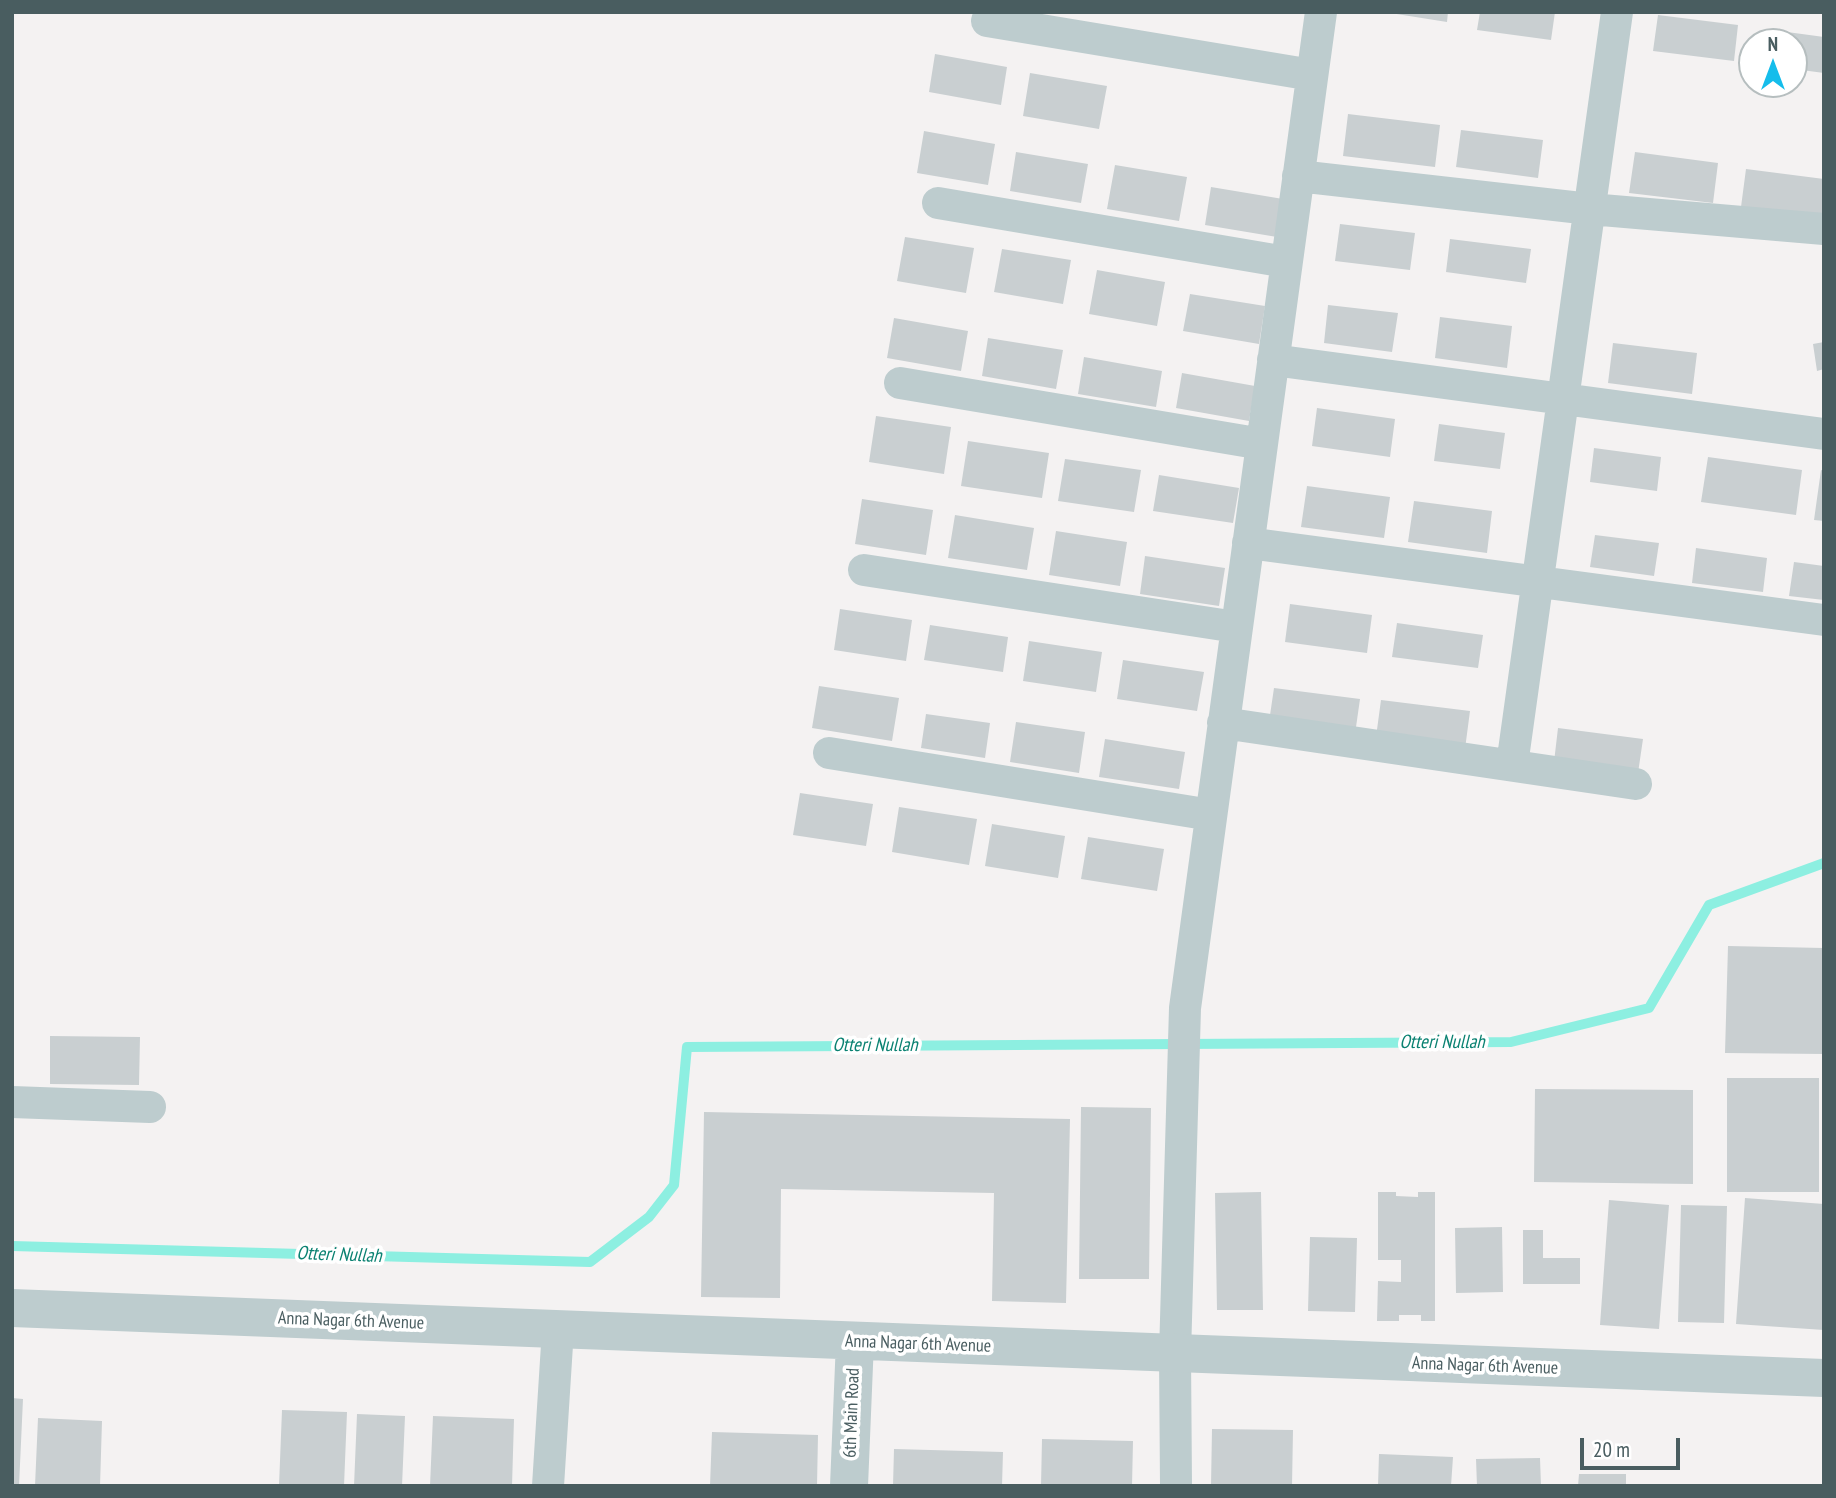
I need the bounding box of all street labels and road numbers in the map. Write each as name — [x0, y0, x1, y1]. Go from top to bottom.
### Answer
street label: Anna Nagar 6th Avenue — [278, 1308, 424, 1334]
street label: Anna Nagar 6th Avenue — [845, 1331, 991, 1357]
street label: Anna Nagar 6th Avenue — [1412, 1353, 1558, 1379]
street label: 6th Main Road — [840, 1368, 864, 1458]

